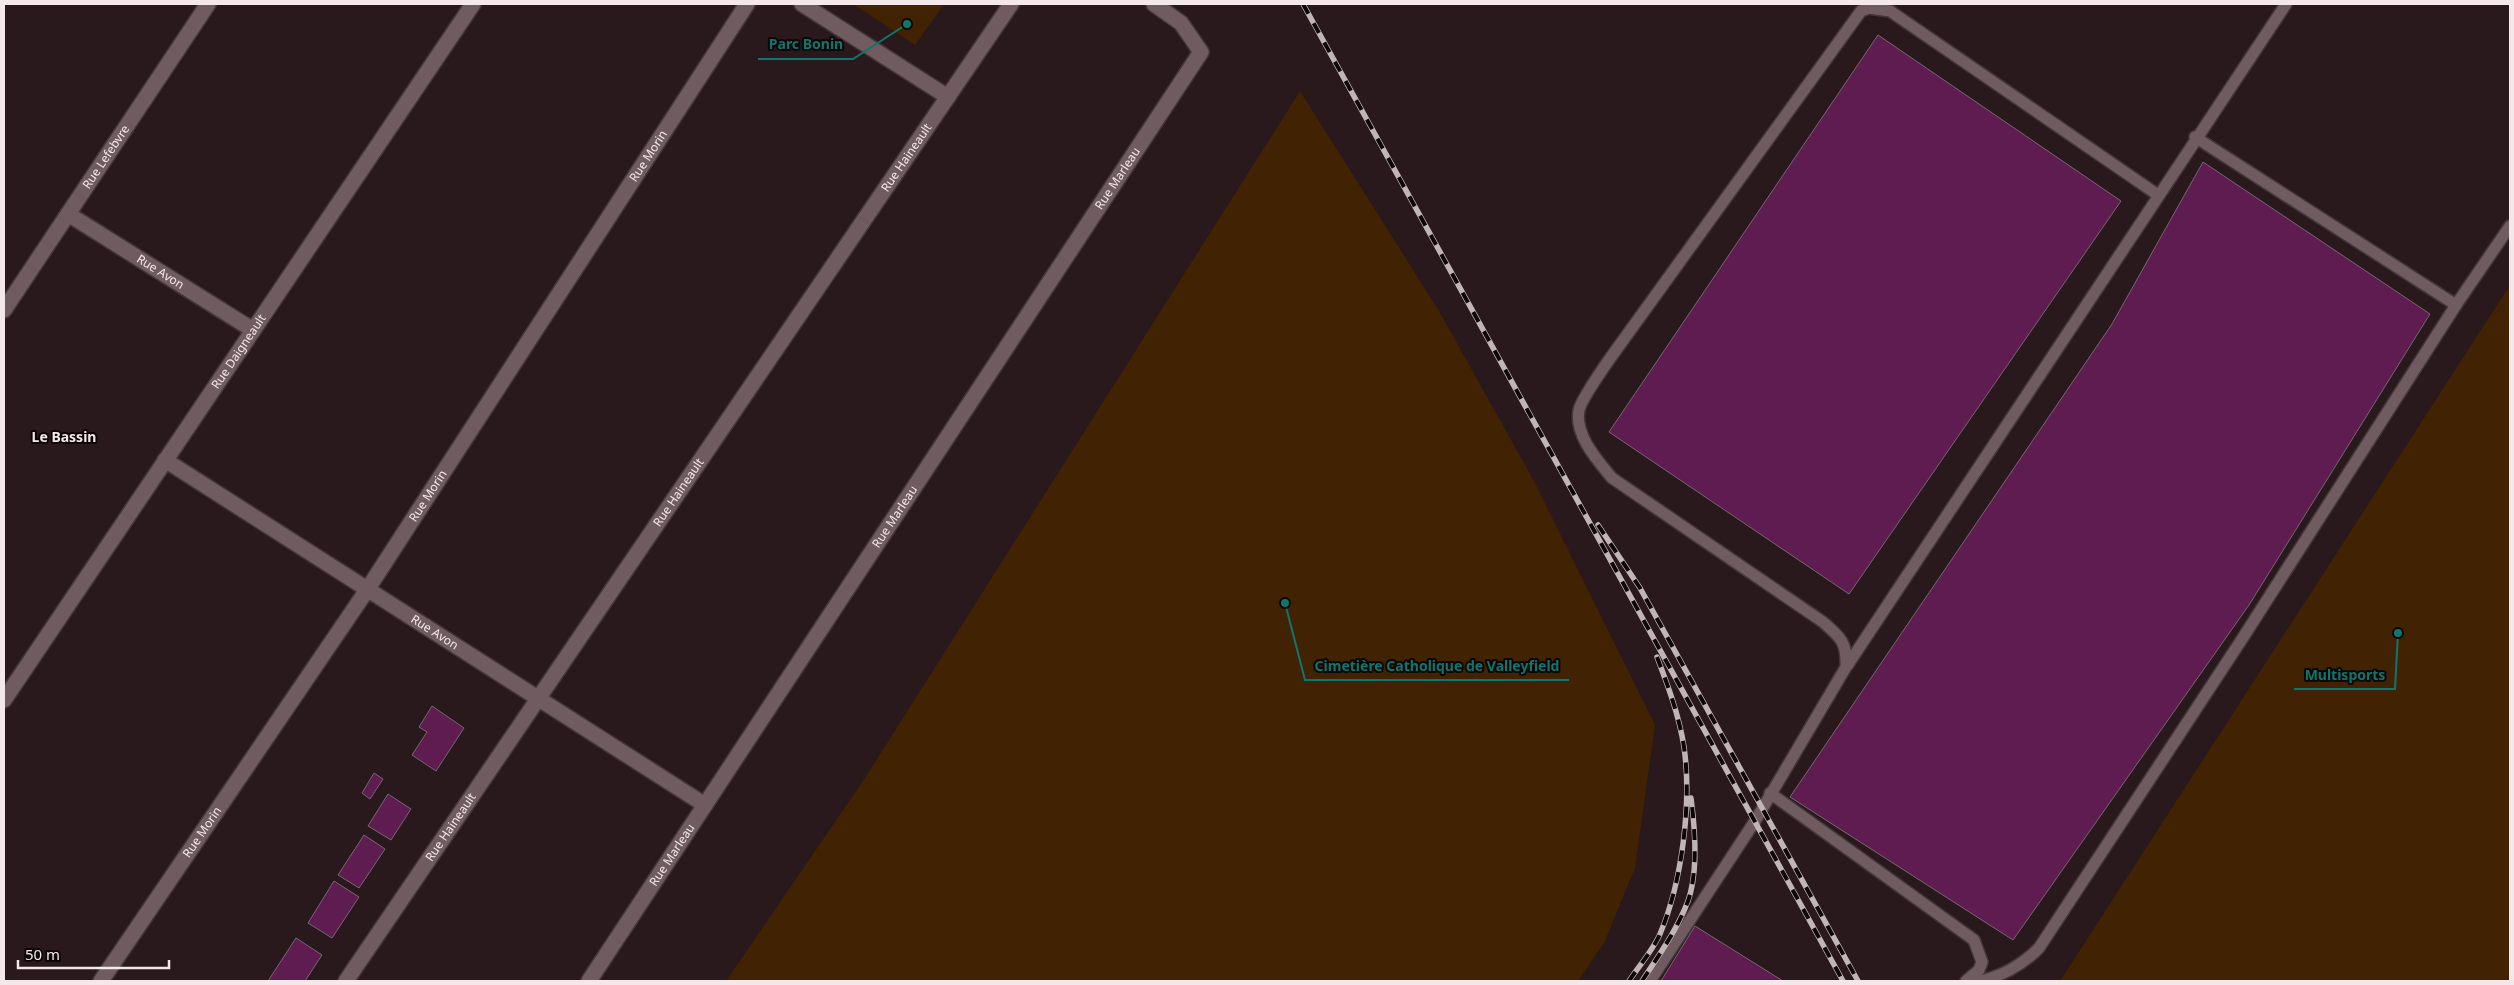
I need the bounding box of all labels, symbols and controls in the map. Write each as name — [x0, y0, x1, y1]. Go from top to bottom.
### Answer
callout: Parc Bonin — [758, 30, 853, 59]
text: Parc Bonin — [769, 34, 843, 53]
street label: Rue Haineault — [877, 119, 936, 195]
street label: Rue Lefebvre — [78, 121, 133, 192]
street label: Rue Morin — [625, 127, 671, 185]
street label: Rue Marleau — [1091, 144, 1144, 213]
street label: Rue Avon — [134, 250, 188, 293]
street label: Rue Daigneault — [207, 310, 270, 392]
district label: Le Bassin — [32, 427, 96, 446]
street label: Rue Haineault — [649, 454, 708, 530]
street label: Rue Morin — [405, 467, 451, 525]
street label: Rue Marleau — [868, 482, 921, 551]
street label: Rue Avon — [408, 610, 462, 653]
callout: Cimetière Catholique de Valleyfield — [1305, 651, 1569, 680]
text: Cimetière Catholique de Valleyfield — [1315, 656, 1559, 675]
callout: Multisports — [2294, 660, 2395, 689]
text: Multisports — [2305, 665, 2385, 684]
street label: Rue Haineault — [421, 789, 480, 865]
street label: Rue Morin — [178, 803, 225, 861]
street label: Rue Marleau — [645, 820, 698, 889]
scale bar — [18, 938, 169, 970]
text: 50 m — [25, 944, 60, 964]

